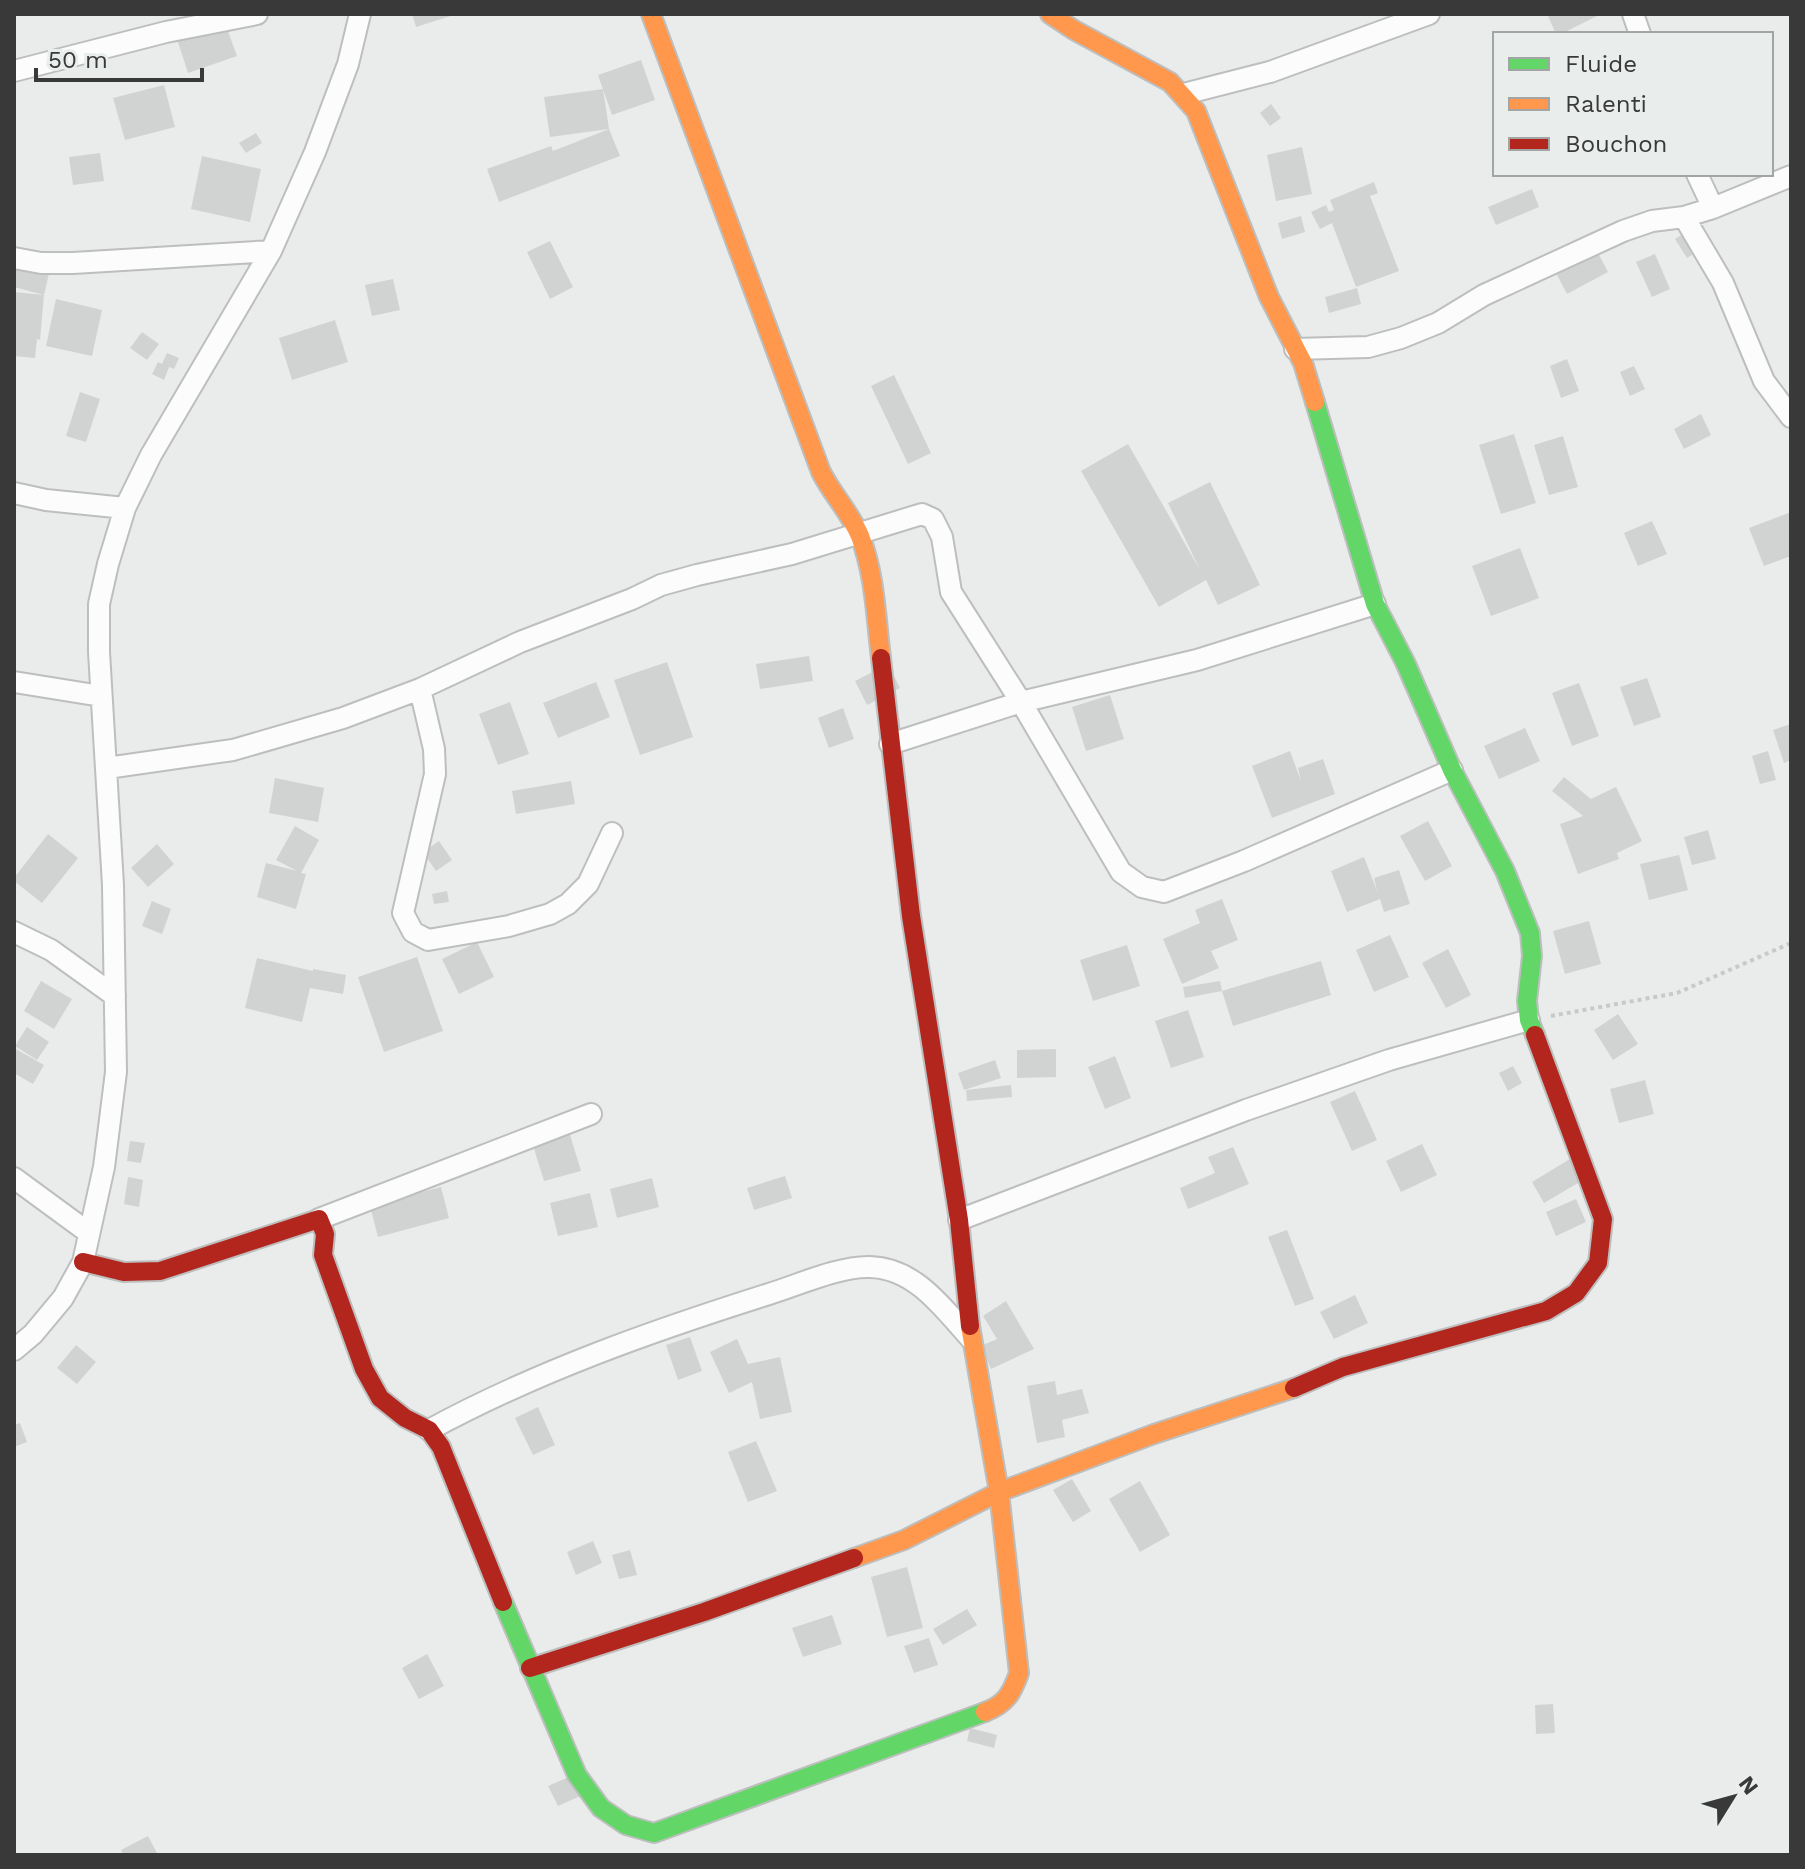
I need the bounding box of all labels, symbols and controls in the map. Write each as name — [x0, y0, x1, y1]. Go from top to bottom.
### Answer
scale bar — [36, 32, 202, 82]
legend — [1493, 32, 1773, 176]
text: 50 m — [48, 46, 108, 74]
text: Fluide — [1565, 50, 1637, 78]
text: Ralenti — [1565, 90, 1647, 118]
text: Bouchon — [1565, 130, 1667, 158]
north arrow — [1693, 1757, 1773, 1837]
text: N — [1734, 1771, 1763, 1799]

